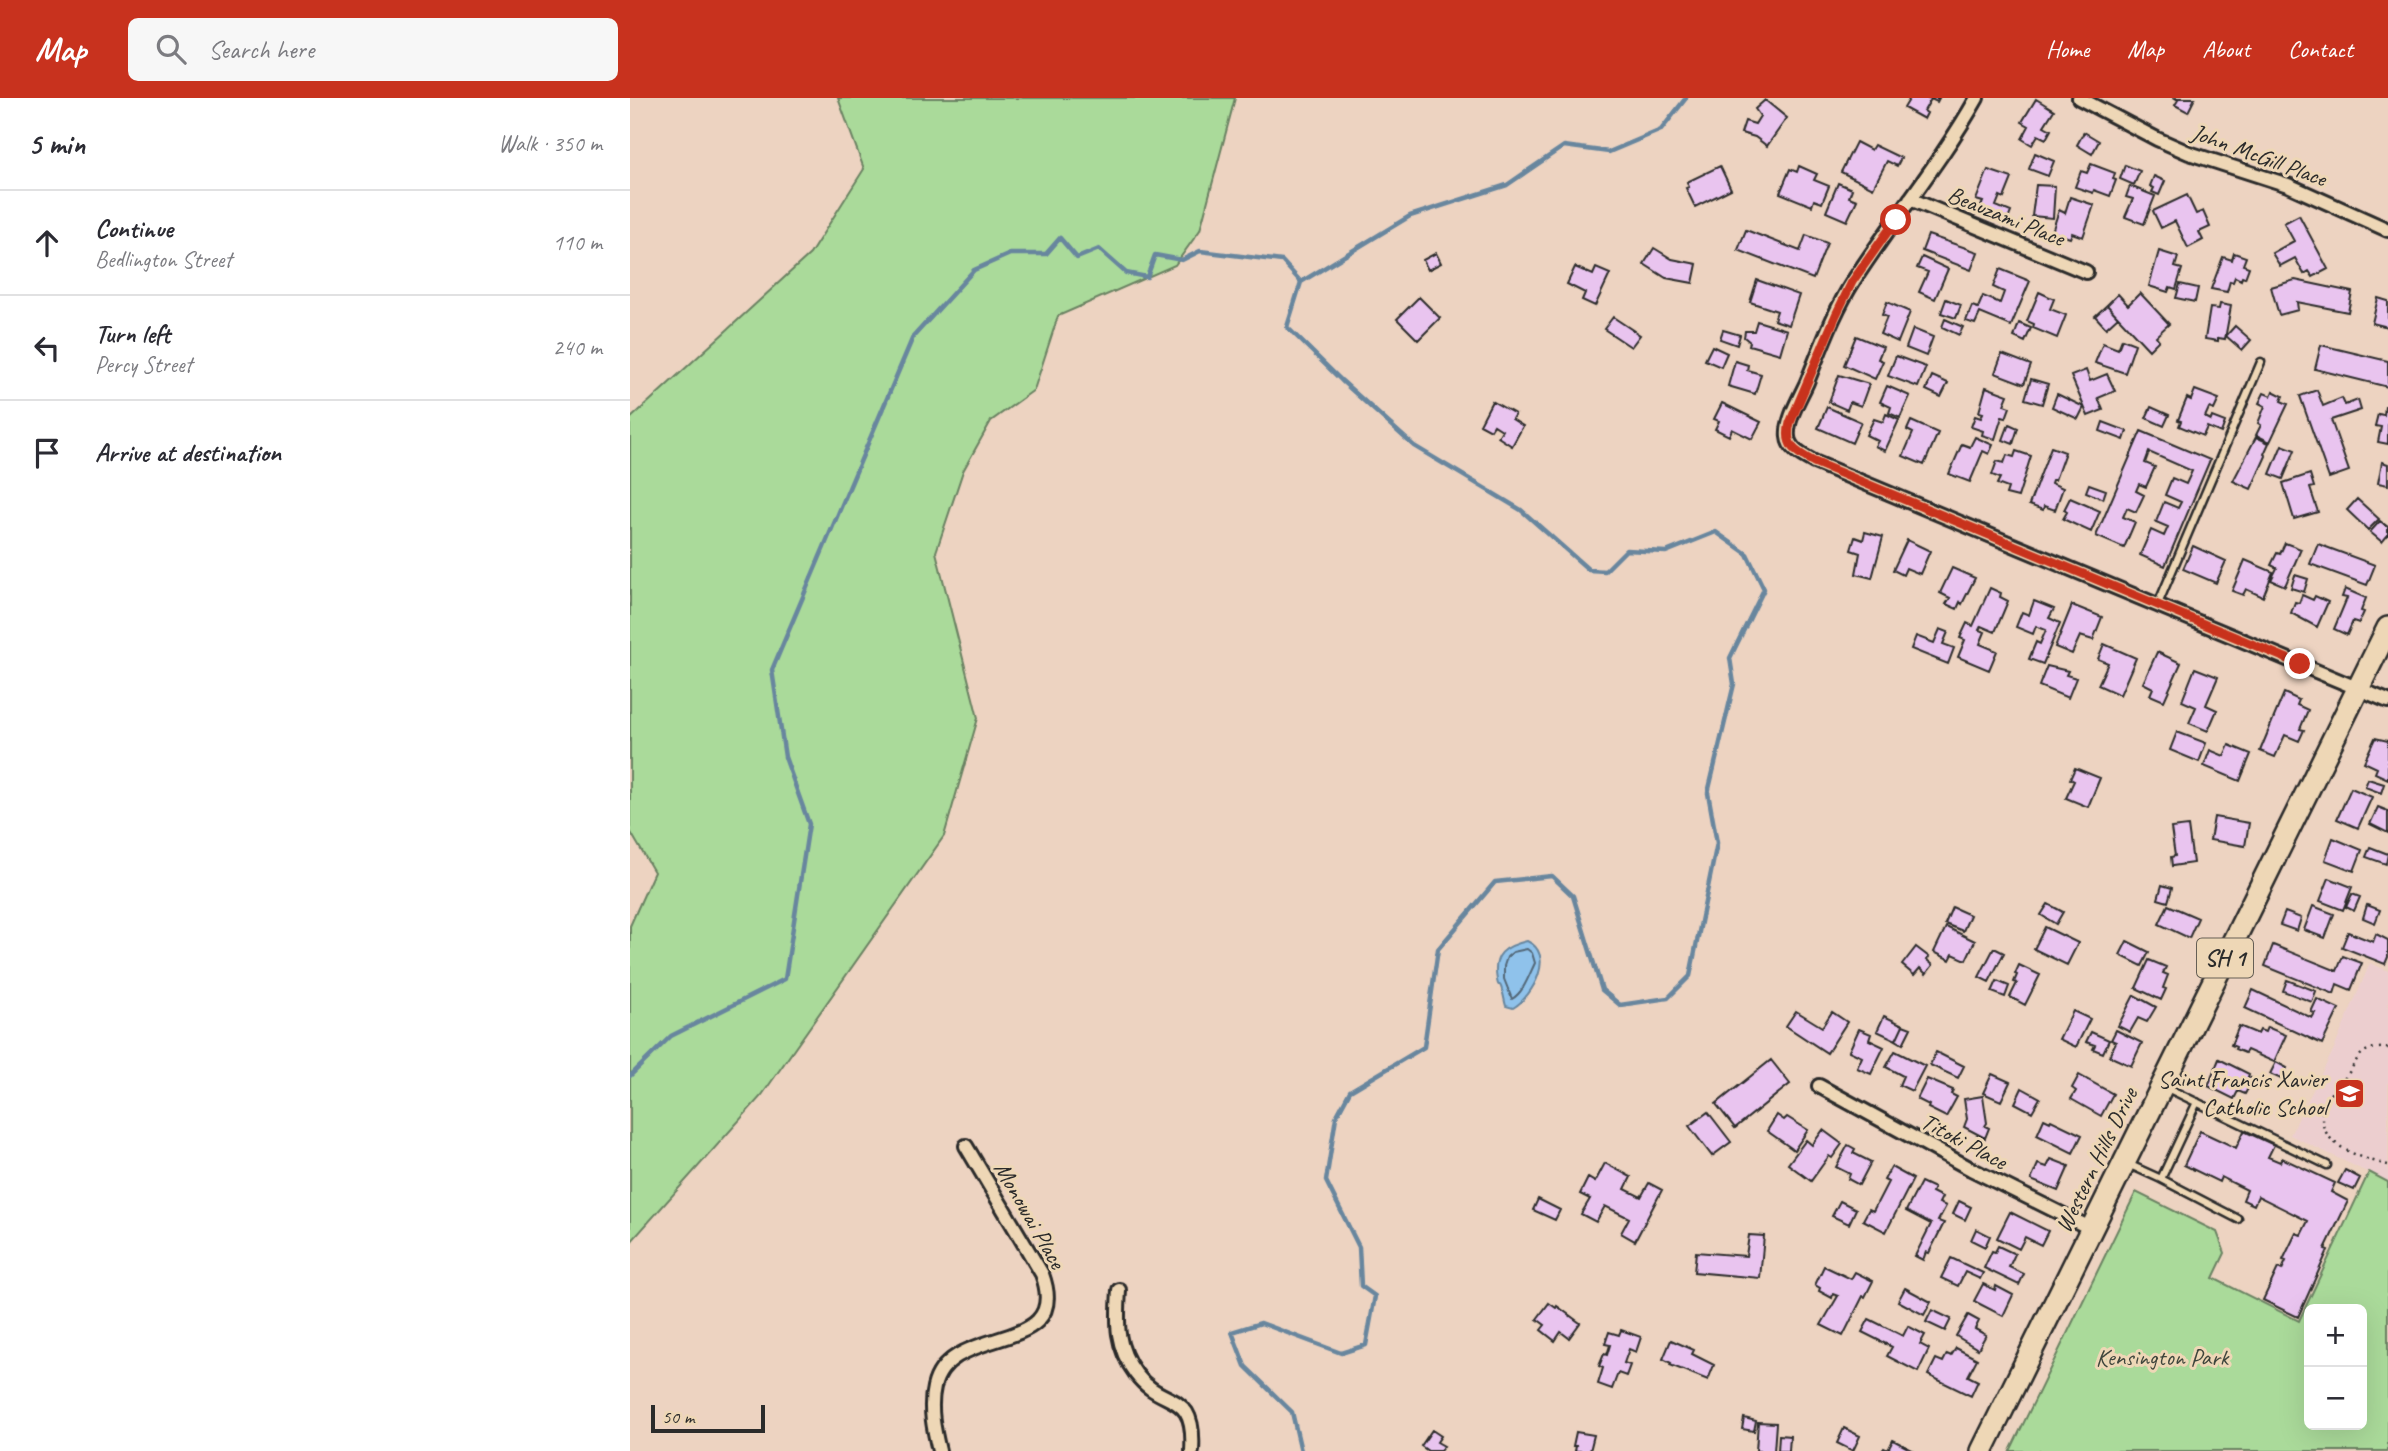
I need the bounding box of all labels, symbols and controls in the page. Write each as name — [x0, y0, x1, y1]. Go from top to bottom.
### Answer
search box — [128, 18, 618, 81]
text: Map — [35, 28, 86, 70]
icon: search — [152, 30, 190, 68]
text: Search here — [208, 33, 314, 66]
text: Home — [2046, 34, 2089, 64]
text: Map — [2127, 34, 2164, 64]
text: About — [2202, 34, 2250, 64]
text: Contact — [2288, 34, 2353, 64]
street label: John McGill Place — [2187, 116, 2332, 194]
text: 5 min — [28, 125, 85, 163]
text: Walk · 350 m — [498, 129, 602, 158]
street label: Beauzami Place — [1943, 179, 2071, 254]
route start — [1880, 204, 1911, 235]
text: Continue — [95, 212, 173, 245]
icon: ahead — [28, 224, 66, 262]
text: 110 m — [553, 228, 602, 257]
text: Bedlington Street — [95, 245, 232, 274]
text: Turn left — [95, 317, 170, 350]
icon: left — [28, 329, 66, 367]
text: 240 m — [553, 333, 602, 362]
text: Percy Street — [95, 350, 192, 379]
icon: arrive — [28, 434, 66, 472]
text: Arrive at destination — [95, 436, 281, 469]
route end — [2284, 648, 2315, 679]
road number: SH 1 — [2197, 938, 2253, 978]
place label: Saint Francis Xavier Catholic School — [2158, 1064, 2331, 1122]
school or university icon: Saint Francis Xavier Catholic School — [2333, 1076, 2367, 1110]
street label: Western Hills Drive — [2048, 1081, 2145, 1237]
street label: Titoki Place — [1916, 1106, 2014, 1177]
street label: Monowai Place — [987, 1156, 1074, 1276]
map controls — [2304, 1304, 2367, 1430]
button: + — [2304, 1304, 2367, 1367]
park label: Kensington Park — [2096, 1342, 2231, 1372]
button: − — [2304, 1367, 2367, 1430]
scale bar — [651, 1402, 765, 1434]
text: 50 m — [662, 1405, 694, 1429]

